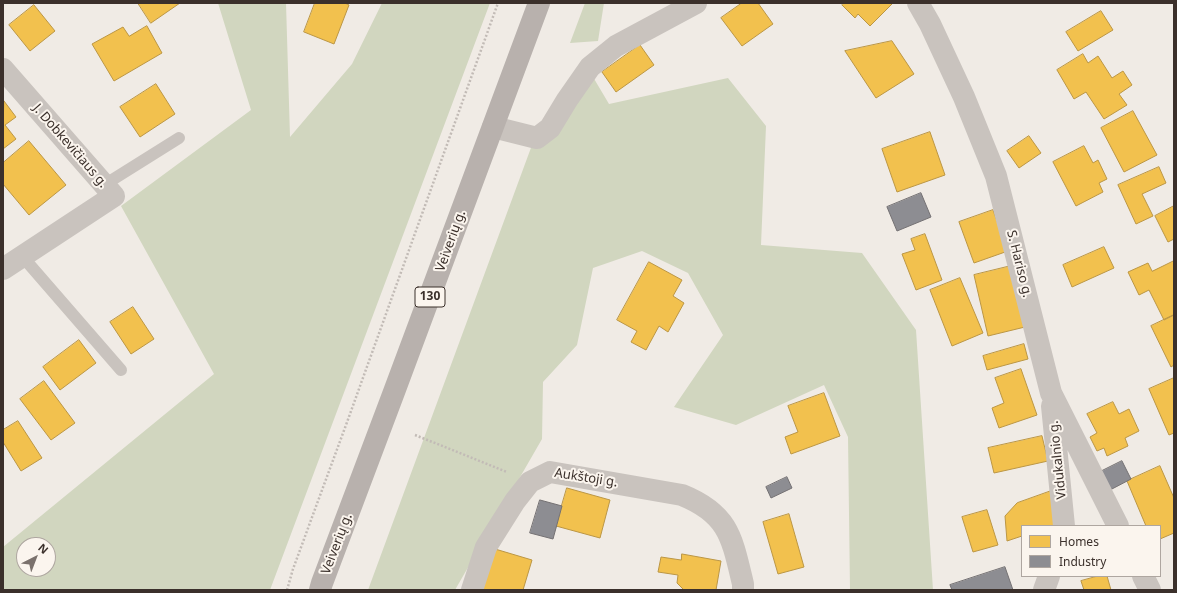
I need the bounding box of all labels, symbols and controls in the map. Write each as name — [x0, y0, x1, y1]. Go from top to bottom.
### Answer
street label: J. Dobkevičiaus g. — [29, 101, 111, 191]
street label: Veiverių g. — [433, 208, 469, 274]
street label: S. Hariso g. — [1003, 229, 1035, 299]
road number: 130 — [415, 287, 445, 307]
street label: Vidukalnio g. — [1046, 420, 1070, 500]
street label: Aukštoji g. — [553, 465, 619, 491]
street label: Veiverių g. — [318, 511, 356, 577]
legend — [1021, 525, 1161, 577]
text: Homes — [1059, 533, 1099, 550]
north arrow — [16, 537, 56, 577]
text: N — [35, 540, 52, 557]
text: Industry — [1059, 553, 1106, 570]

